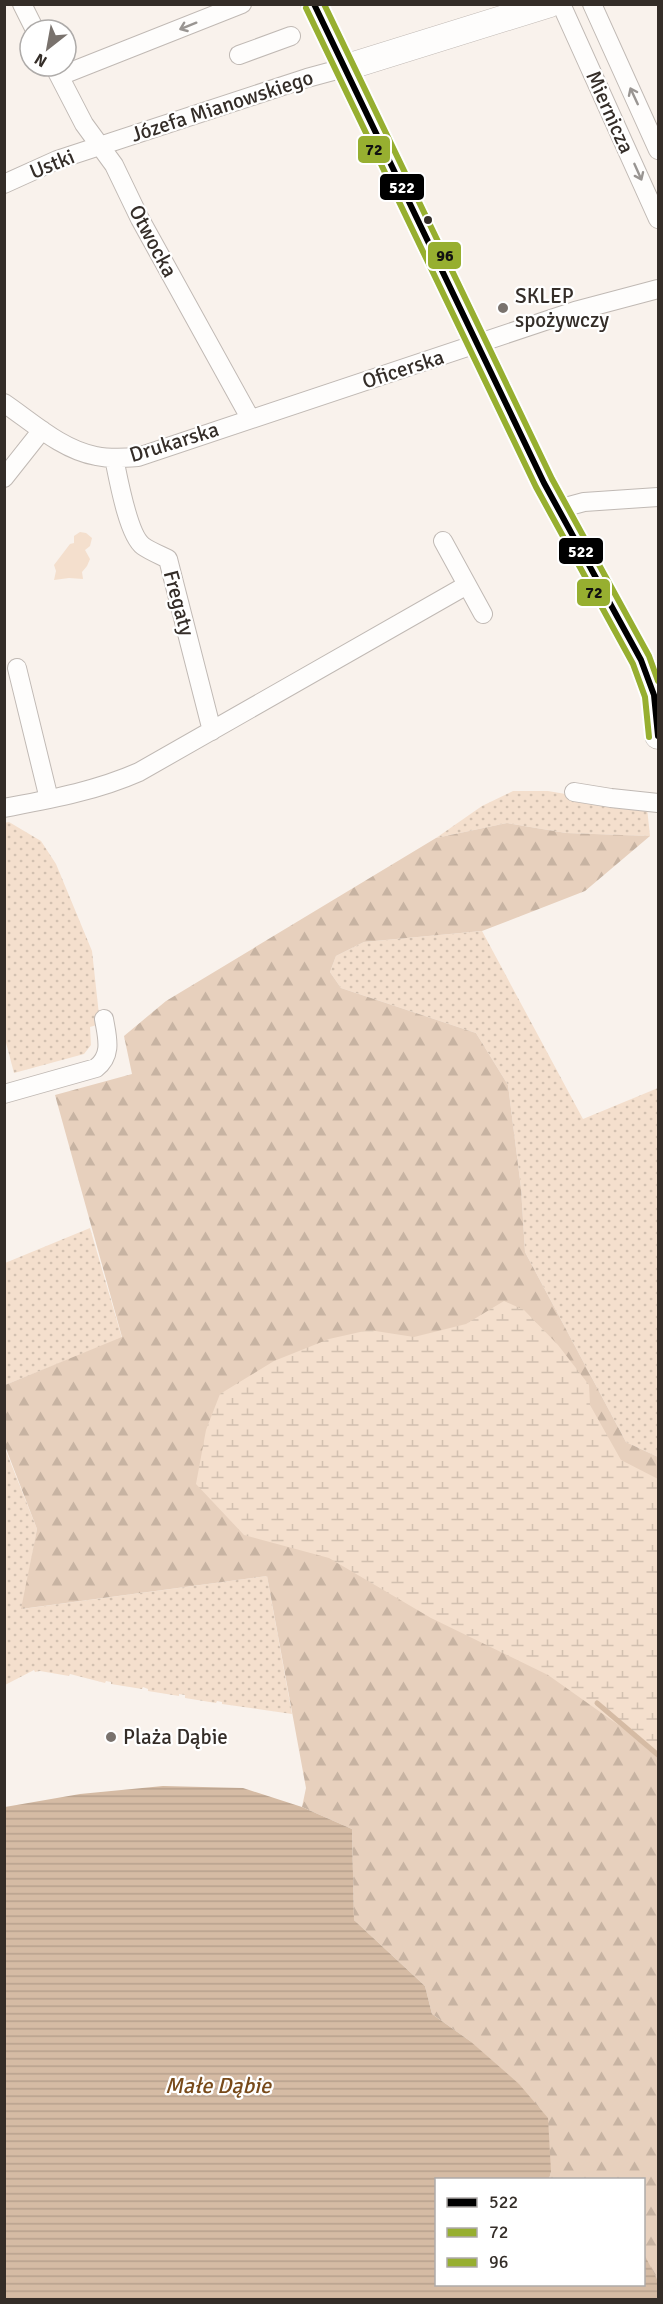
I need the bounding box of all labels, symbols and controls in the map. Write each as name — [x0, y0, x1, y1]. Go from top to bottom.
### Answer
north arrow — [18, 18, 78, 78]
one-way arrow — [179, 21, 197, 32]
text: N — [31, 49, 51, 71]
street label: Józefa Mianowskiego — [127, 64, 317, 148]
street label: Miernicza — [580, 67, 640, 157]
one-way arrow — [628, 88, 640, 106]
line badge: 72 — [357, 135, 391, 164]
text: 72 — [365, 140, 383, 160]
street label: Ustki — [26, 143, 78, 185]
one-way arrow — [632, 163, 644, 181]
line badge: 522 — [379, 173, 425, 201]
text: 522 — [389, 178, 415, 198]
street label: Otwocka — [123, 200, 183, 282]
unlabelled marker — [422, 214, 434, 226]
line badge: 96 — [427, 241, 462, 270]
text: 96 — [436, 246, 454, 266]
place label: SKLEP spożywczy — [515, 283, 609, 333]
marker: SKLEP spożywczy — [496, 301, 510, 315]
street label: Oficerska — [359, 344, 447, 394]
street label: Drukarska — [126, 416, 222, 468]
line badge: 522 — [558, 537, 604, 565]
text: 522 — [568, 542, 594, 562]
street label: Fregaty — [158, 567, 200, 639]
line badge: 72 — [576, 578, 611, 607]
text: 72 — [585, 583, 603, 603]
place label: Plaża Dąbie — [123, 1724, 228, 1750]
marker: Plaża Dąbie — [104, 1730, 118, 1744]
water label: Małe Dąbie — [165, 2072, 272, 2099]
legend — [435, 2178, 645, 2286]
text: 522 — [489, 2191, 518, 2213]
text: 72 — [489, 2221, 508, 2243]
text: 96 — [489, 2251, 508, 2273]

